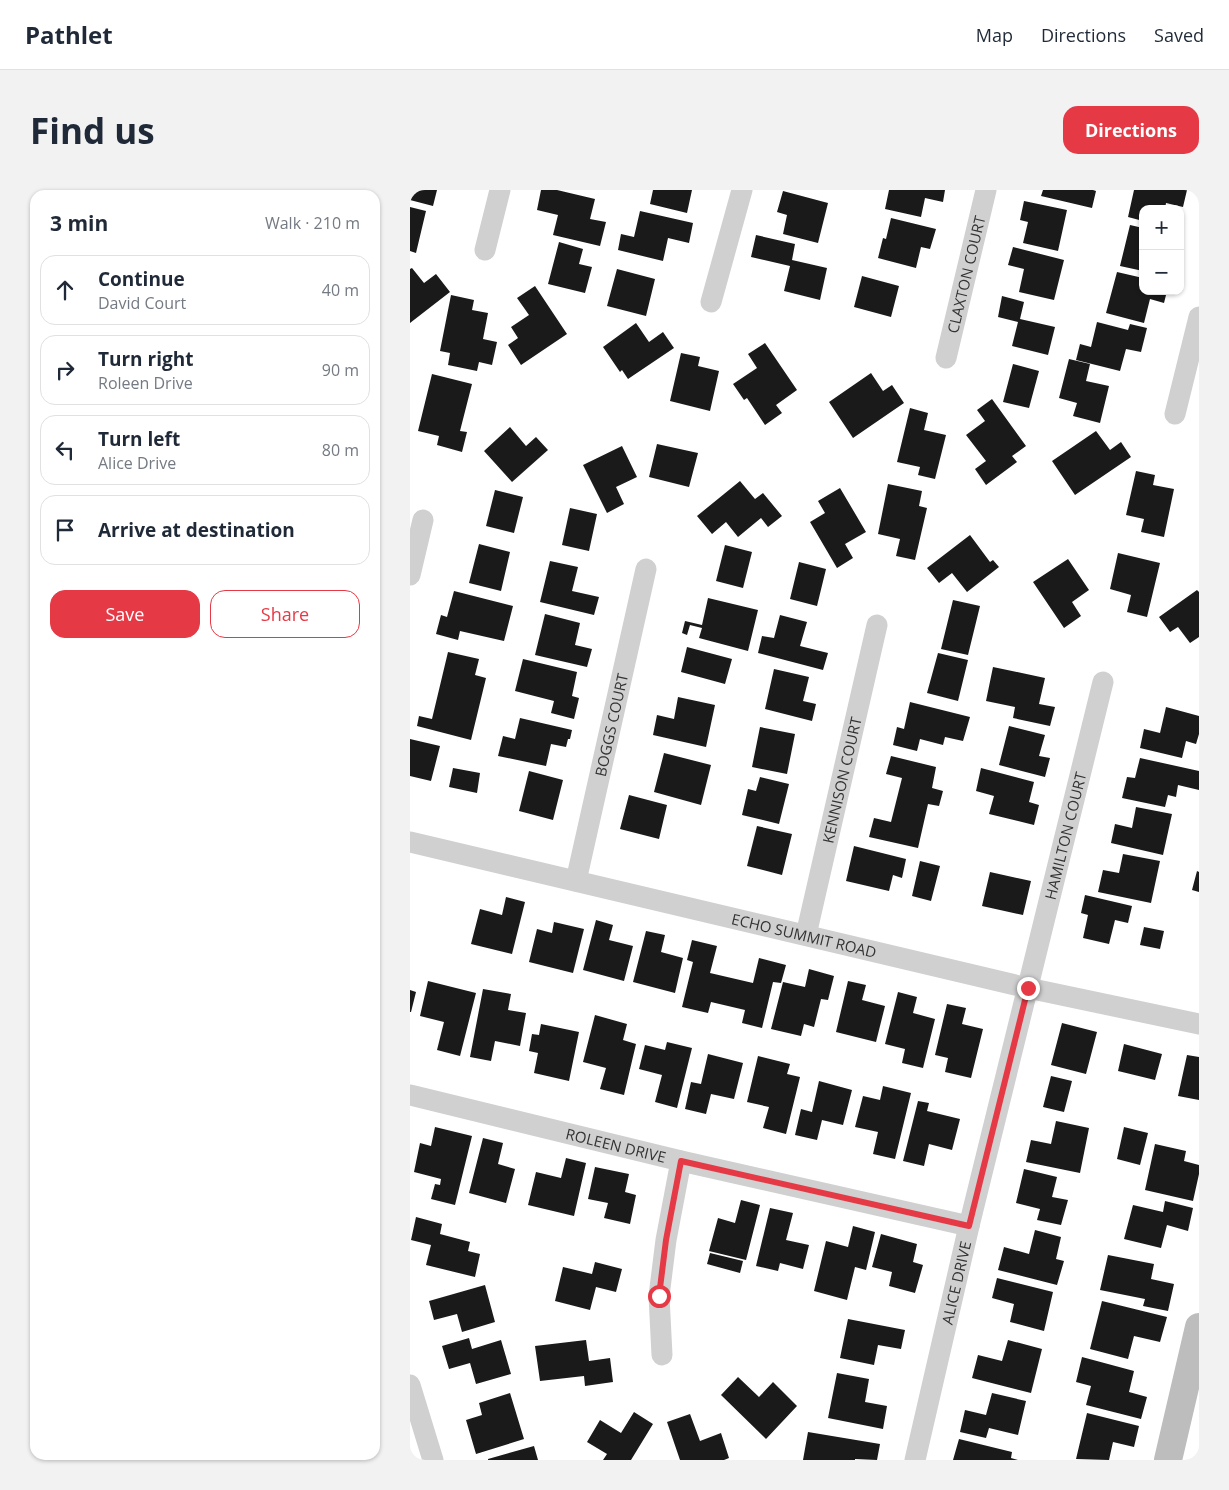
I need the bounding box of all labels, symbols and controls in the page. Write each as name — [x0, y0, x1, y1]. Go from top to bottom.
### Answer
text: Pathlet — [25, 18, 113, 51]
text: Map — [976, 23, 1013, 47]
text: Directions — [1041, 23, 1126, 47]
text: Saved — [1154, 23, 1204, 47]
button: Directions — [1063, 106, 1199, 154]
text: Find us — [30, 107, 155, 154]
map controls — [1139, 205, 1184, 295]
button: + — [1139, 205, 1184, 250]
text: 3 min — [50, 209, 108, 237]
text: Walk · 210 m — [265, 212, 360, 234]
street label: CLAXTON COURT — [942, 213, 990, 335]
button: − — [1139, 250, 1184, 295]
text: Continue — [98, 266, 185, 292]
icon: ahead — [51, 276, 79, 304]
text: 40 m — [322, 279, 359, 301]
text: David Court — [98, 292, 186, 314]
text: Turn right — [98, 346, 193, 372]
icon: right — [51, 356, 79, 384]
text: 90 m — [322, 359, 359, 381]
text: Roleen Drive — [98, 372, 193, 394]
text: Turn left — [98, 426, 180, 452]
icon: left — [51, 436, 79, 464]
text: 80 m — [322, 439, 359, 461]
text: Alice Drive — [98, 452, 176, 474]
icon: arrive — [51, 516, 79, 544]
text: Arrive at destination — [98, 517, 295, 543]
button: Save — [50, 590, 200, 638]
button: Share — [210, 590, 360, 638]
street label: BOGGS COURT — [590, 671, 632, 778]
street label: KENNISON COURT — [817, 714, 866, 845]
street label: HAMILTON COURT — [1040, 769, 1091, 902]
street label: ECHO SUMMIT ROAD — [730, 908, 879, 962]
route end — [1017, 977, 1040, 1000]
street label: ROLEEN DRIVE — [564, 1123, 668, 1167]
street label: ALICE DRIVE — [937, 1239, 975, 1326]
route start — [648, 1285, 671, 1308]

